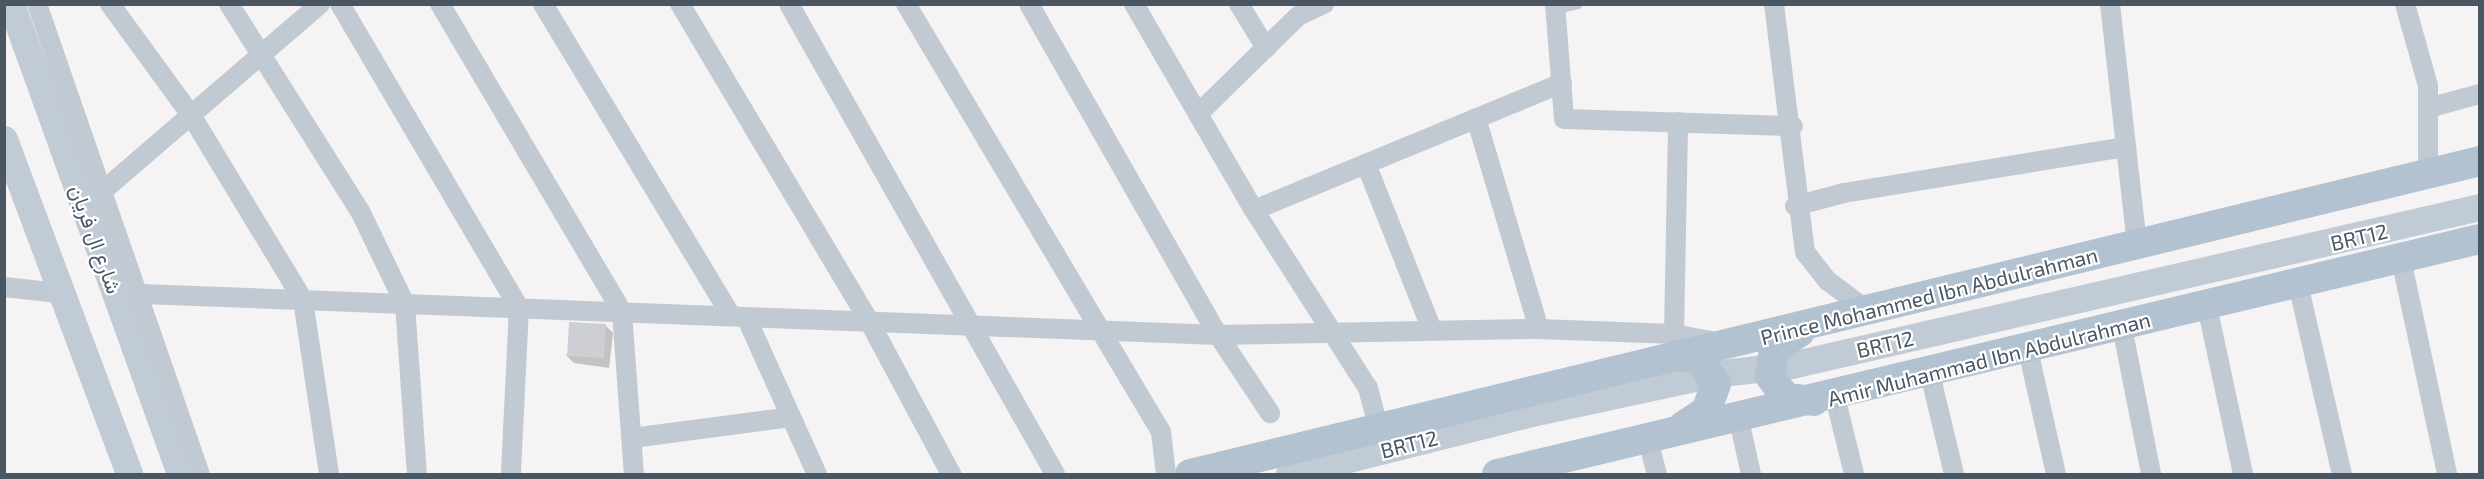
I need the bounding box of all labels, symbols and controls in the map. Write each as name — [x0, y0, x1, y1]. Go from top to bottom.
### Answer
street label: شارع ال فريان — [65, 181, 127, 297]
street label: BRT12 — [2328, 218, 2390, 256]
street label: Prince Mohammed Ibn Abdulrahman — [1758, 242, 2100, 350]
street label: Amir Muhammad Ibn Abdulrahman — [1824, 307, 2154, 411]
street label: BRT12 — [1854, 325, 1916, 363]
street label: BRT12 — [1378, 425, 1440, 463]

